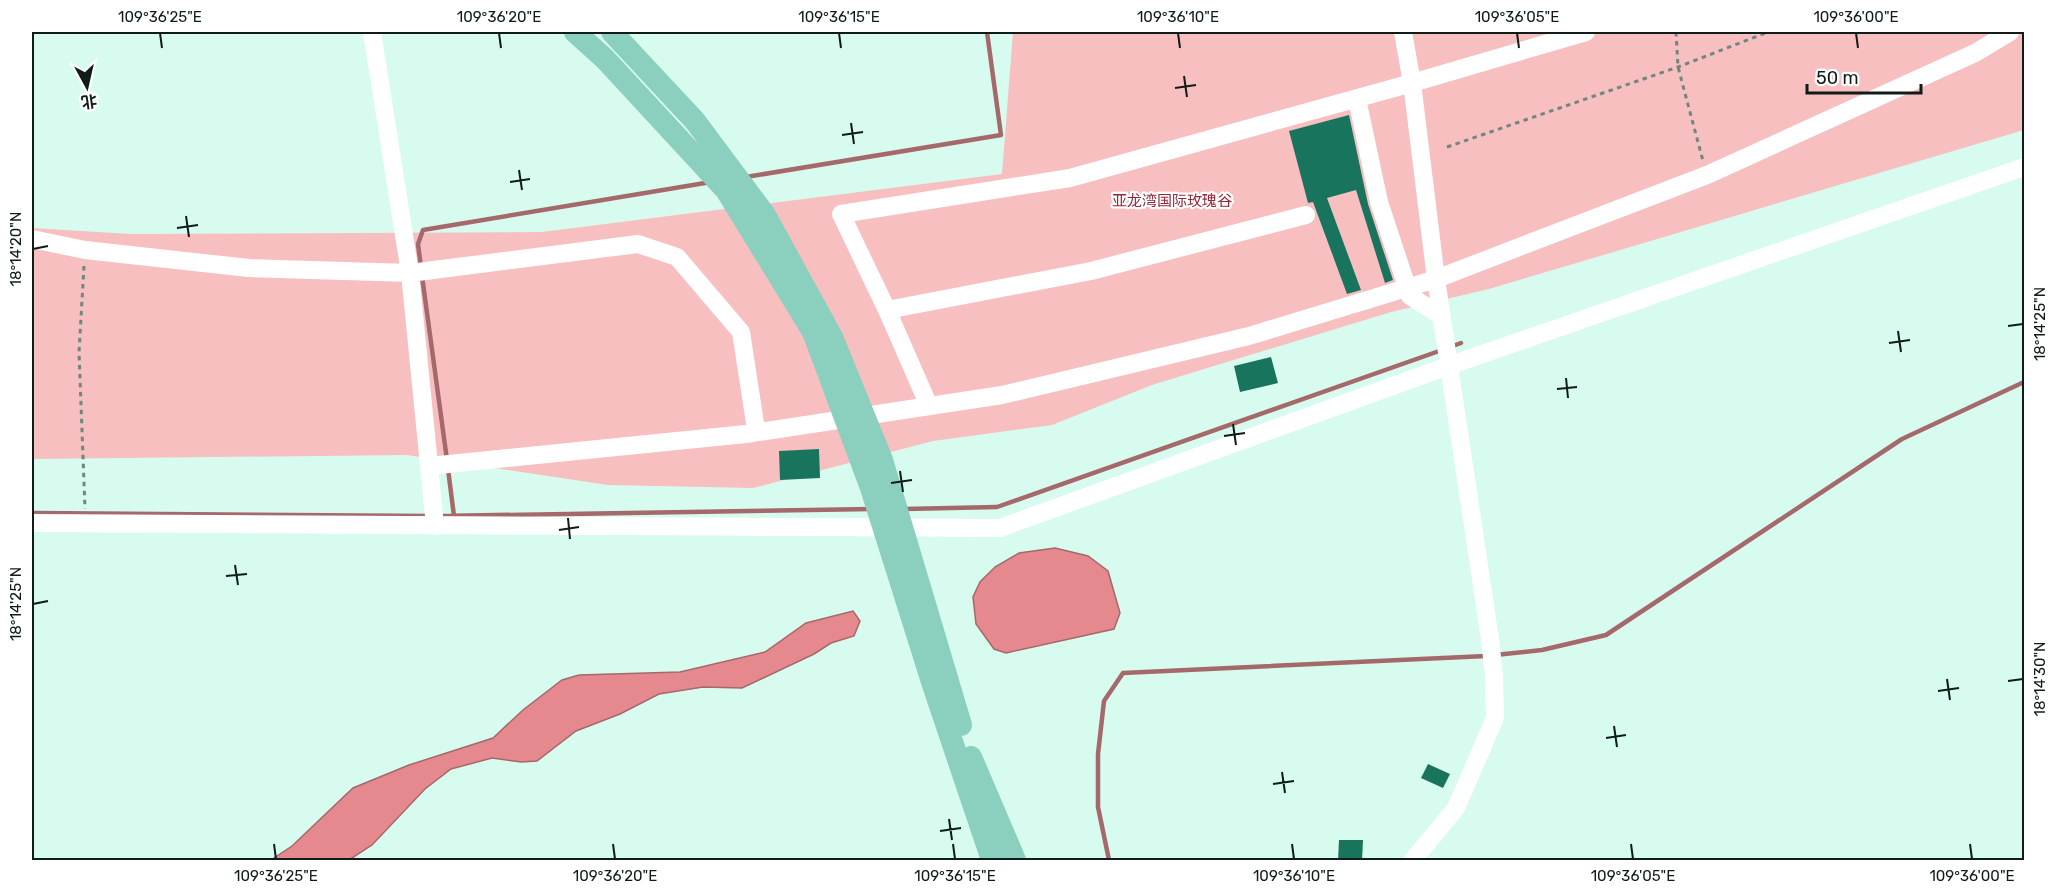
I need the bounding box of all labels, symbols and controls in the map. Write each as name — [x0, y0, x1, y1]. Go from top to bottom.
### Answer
text: 109°36'25"E — [118, 8, 202, 26]
text: 109°36'20"E — [457, 8, 541, 26]
text: 109°36'15"E — [798, 8, 880, 26]
text: 109°36'10"E — [1137, 8, 1219, 26]
text: 109°36'05"E — [1475, 8, 1559, 26]
text: 109°36'00"E — [1813, 8, 1899, 26]
north arrow — [57, 57, 117, 117]
scale bar — [1807, 57, 1921, 95]
text: 50 m — [1816, 67, 1859, 89]
text: 北 — [80, 91, 98, 112]
park label: 亚龙湾国际玫瑰谷 — [1112, 192, 1232, 210]
text: 18°14'20"N — [7, 212, 25, 286]
text: 18°14'25"N — [2031, 287, 2049, 361]
text: 18°14'25"N — [7, 567, 25, 641]
text: 18°14'30"N — [2031, 641, 2049, 717]
text: 109°36'25"E — [234, 867, 318, 885]
text: 109°36'20"E — [573, 867, 657, 885]
text: 109°36'15"E — [914, 867, 996, 885]
text: 109°36'10"E — [1253, 867, 1335, 885]
text: 109°36'05"E — [1591, 867, 1675, 885]
text: 109°36'00"E — [1929, 867, 2015, 885]

